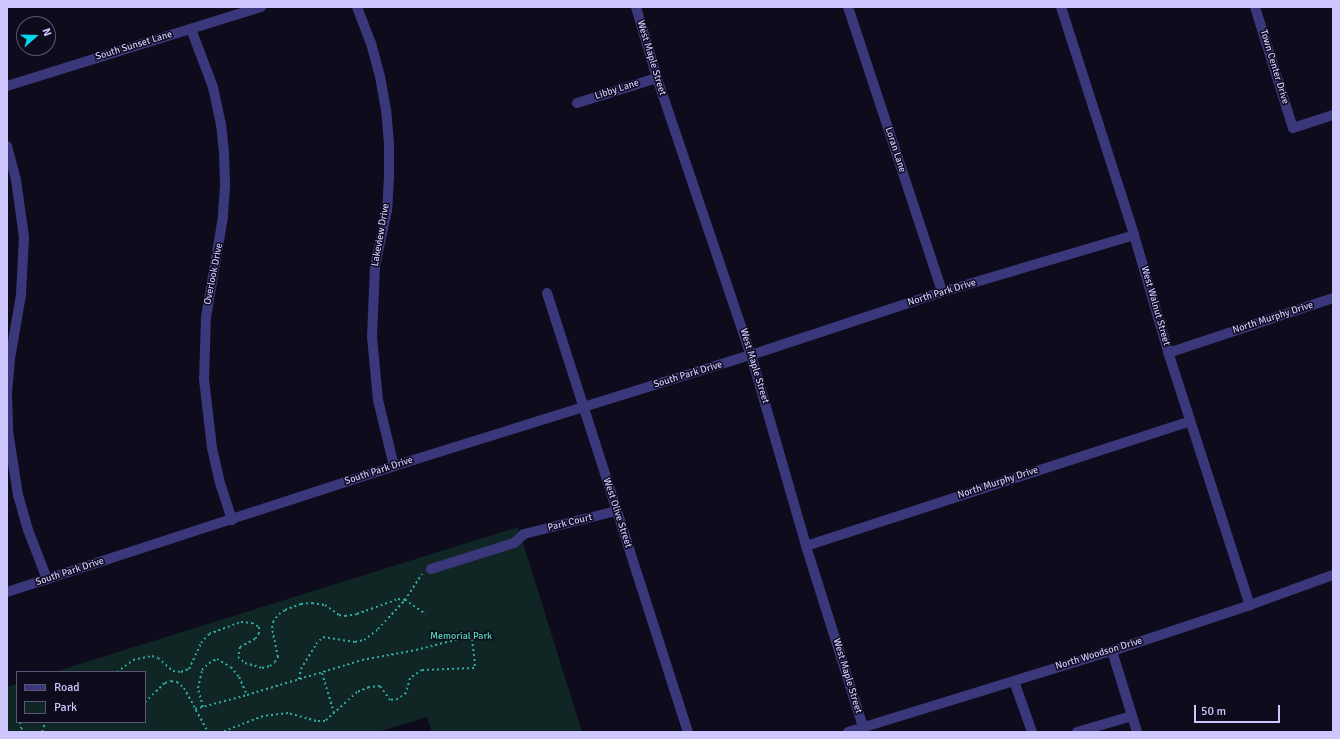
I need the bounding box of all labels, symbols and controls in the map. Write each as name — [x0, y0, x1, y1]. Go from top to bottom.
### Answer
north arrow — [16, 16, 56, 56]
street label: West Maple Street — [634, 19, 668, 97]
text: N — [39, 26, 54, 38]
street label: Town Center Drive — [1257, 28, 1291, 106]
street label: South Sunset Lane — [94, 29, 174, 63]
street label: Libby Lane — [593, 77, 641, 103]
street label: Loran Lane — [882, 126, 908, 174]
street label: Lakeview Drive — [370, 203, 392, 267]
street label: Overlook Drive — [202, 242, 226, 306]
street label: West Walnut Street — [1138, 265, 1172, 347]
street label: North Park Drive — [906, 277, 978, 309]
street label: North Murphy Drive — [1231, 299, 1315, 337]
street label: West Maple Street — [737, 327, 771, 405]
street label: South Park Drive — [652, 359, 724, 391]
street label: South Park Drive — [343, 454, 415, 488]
street label: North Murphy Drive — [956, 464, 1040, 502]
street label: West Olive Street — [600, 476, 634, 550]
street label: Park Court — [547, 512, 593, 534]
street label: South Park Drive — [34, 555, 106, 589]
park label: Memorial Park — [430, 631, 492, 643]
street label: North Woodson Drive — [1054, 635, 1144, 673]
street label: West Maple Street — [830, 637, 864, 715]
legend — [16, 671, 146, 723]
text: Road — [54, 680, 80, 695]
scale bar — [1196, 697, 1282, 723]
text: Park — [54, 700, 77, 715]
text: 50 m — [1201, 704, 1226, 719]

